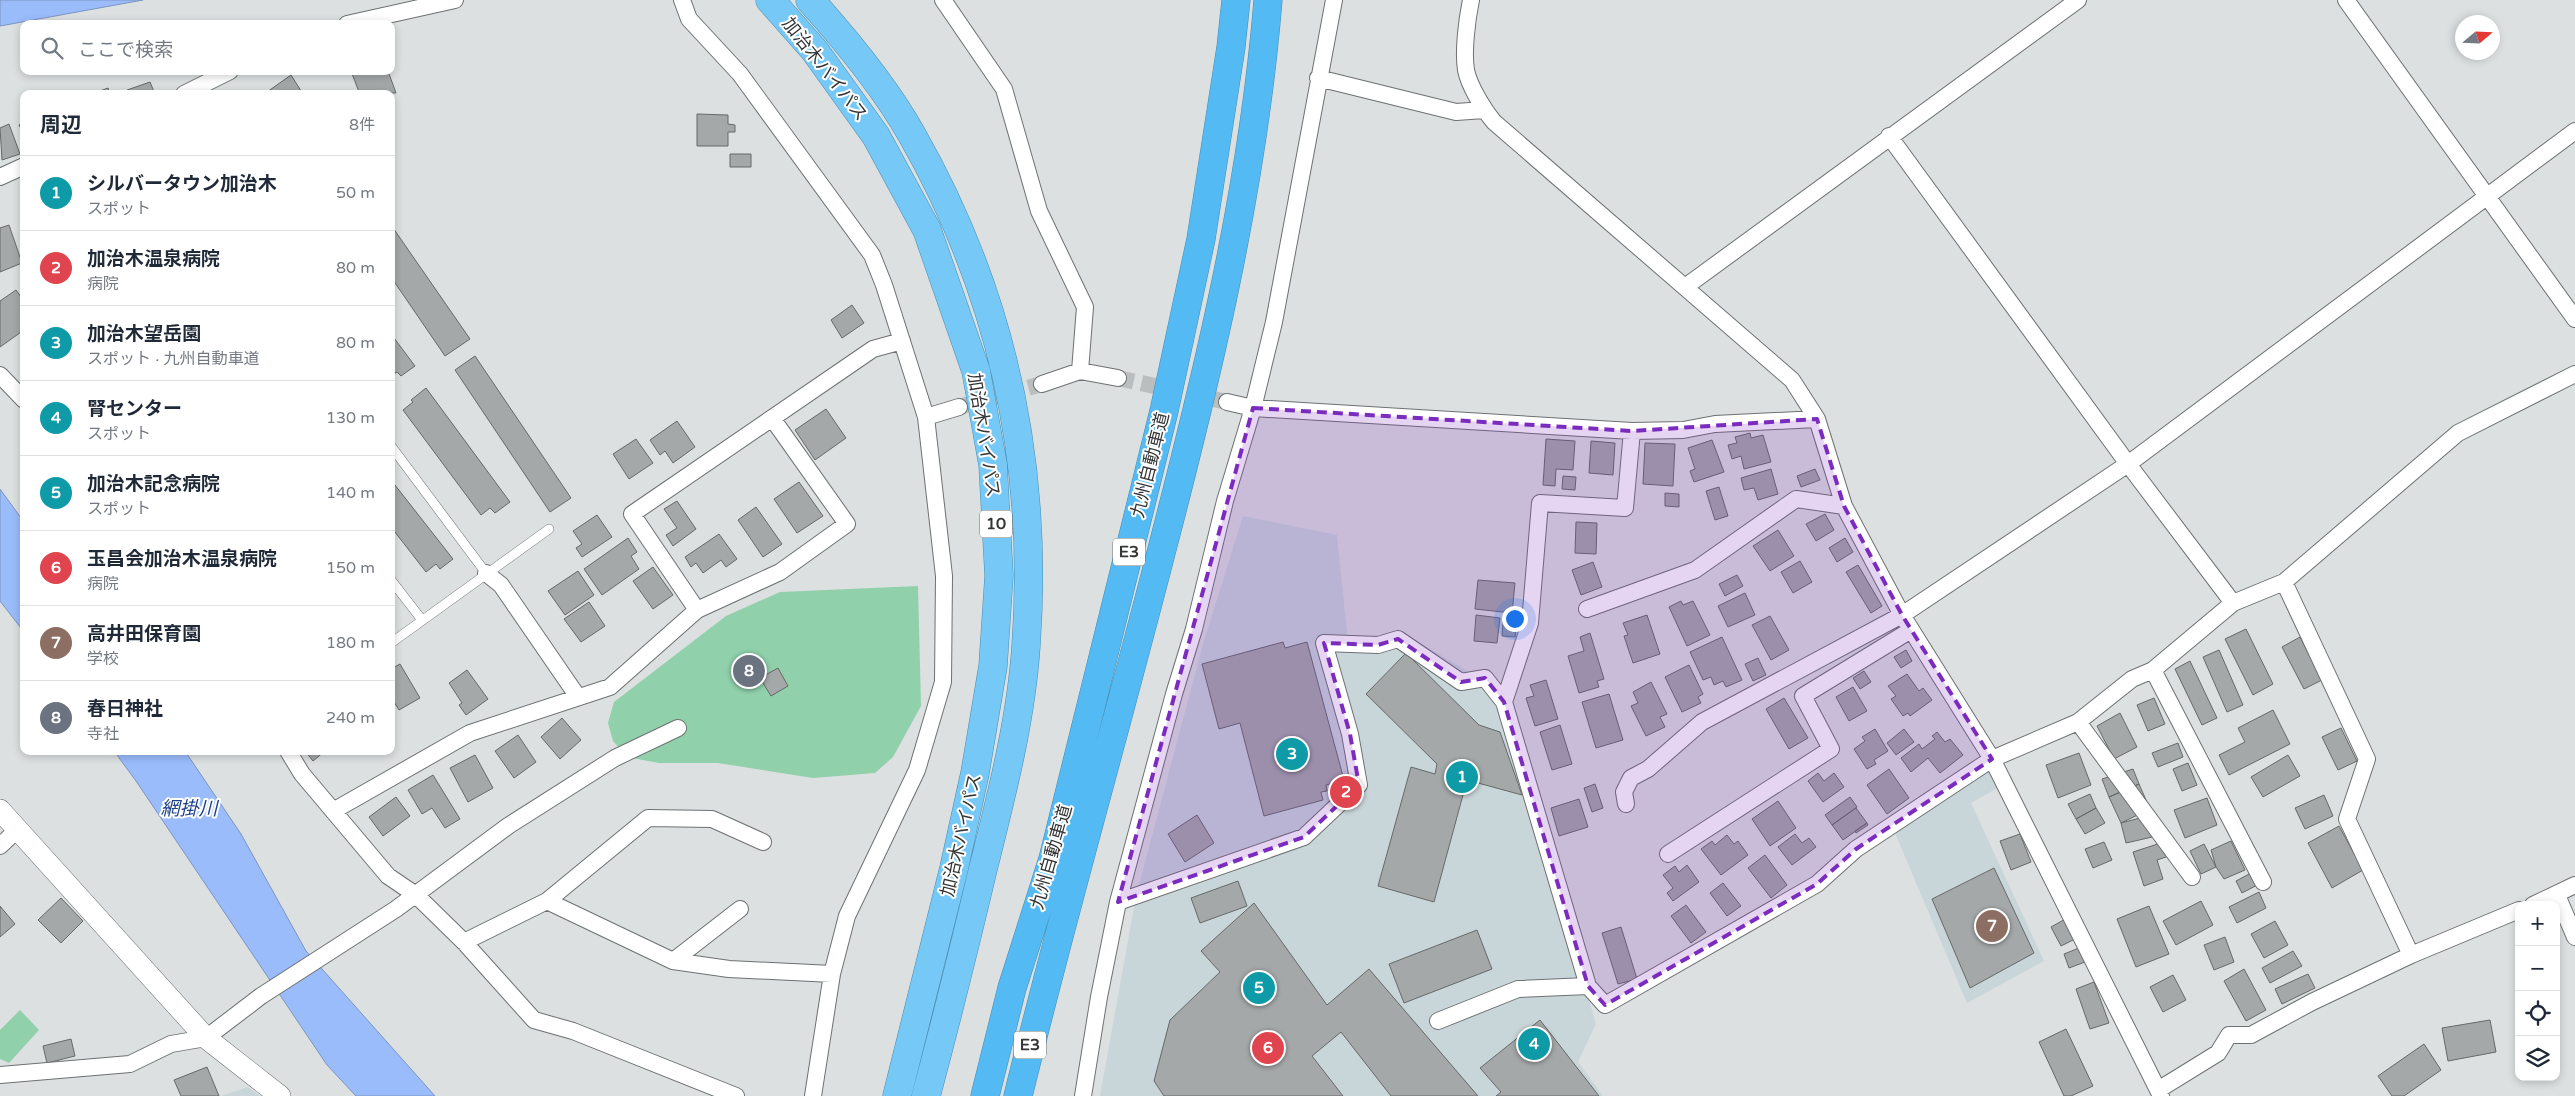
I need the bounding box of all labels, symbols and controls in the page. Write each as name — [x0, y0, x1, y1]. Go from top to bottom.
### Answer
street label: 加治木バイパス — [778, 13, 872, 125]
north arrow — [2455, 15, 2500, 60]
search box — [20, 20, 395, 75]
icon: search — [38, 34, 66, 62]
text: ここで検索 — [78, 39, 173, 61]
text: 周辺 — [40, 113, 82, 138]
text: 8件 — [349, 115, 375, 135]
text: シルバータウン加治木 — [87, 173, 277, 195]
text: 1 — [51, 183, 61, 203]
text: 50 m — [336, 183, 375, 203]
text: スポット — [87, 199, 151, 219]
text: 加治木温泉病院 — [87, 248, 220, 270]
text: 2 — [51, 258, 61, 278]
text: 80 m — [336, 258, 375, 278]
text: 病院 — [87, 274, 119, 294]
text: 加治木望岳園 — [87, 323, 201, 345]
text: 3 — [51, 333, 61, 353]
text: 80 m — [336, 333, 375, 353]
text: スポット · 九州自動車道 — [87, 349, 259, 369]
street label: 加治木バイパス — [963, 371, 1005, 499]
text: 腎センター — [87, 398, 182, 420]
text: 4 — [51, 408, 61, 428]
text: 130 m — [326, 408, 375, 428]
street label: 九州自動車道 — [1126, 410, 1174, 520]
text: スポット — [87, 424, 151, 444]
text: 加治木記念病院 — [87, 473, 220, 495]
text: 5 — [51, 483, 61, 503]
text: 140 m — [326, 483, 375, 503]
text: スポット — [87, 499, 151, 519]
road number: 10 — [980, 510, 1012, 538]
road number: E3 — [1113, 538, 1145, 566]
text: 玉昌会加治木温泉病院 — [87, 548, 277, 570]
text: 6 — [51, 558, 61, 578]
text: 150 m — [326, 558, 375, 578]
text: 病院 — [87, 574, 119, 594]
your location — [1502, 606, 1528, 632]
text: 高井田保育園 — [87, 623, 201, 645]
text: 7 — [51, 633, 61, 653]
text: 180 m — [326, 633, 375, 653]
text: 学校 — [87, 649, 119, 669]
pin: 8 — [733, 652, 765, 690]
text: 春日神社 — [87, 698, 163, 720]
text: 8 — [51, 708, 61, 728]
text: 240 m — [326, 708, 375, 728]
text: 寺社 — [87, 724, 119, 744]
pin: 3 — [1276, 735, 1308, 773]
pin: 1 — [1446, 758, 1478, 796]
street label: 加治木バイパス — [936, 771, 986, 899]
pin: 2 — [1330, 773, 1362, 811]
water label: 網掛川 — [160, 798, 219, 820]
street label: 九州自動車道 — [1026, 802, 1076, 912]
map controls — [2515, 901, 2560, 1081]
button: + — [2515, 901, 2560, 946]
pin: 7 — [1976, 907, 2008, 945]
button: − — [2515, 946, 2560, 991]
pin: 5 — [1243, 969, 1275, 1007]
button: locate — [2515, 991, 2560, 1036]
pin: 4 — [1518, 1025, 1550, 1063]
pin: 6 — [1252, 1029, 1284, 1067]
road number: E3 — [1014, 1032, 1046, 1058]
button: layers — [2515, 1036, 2560, 1081]

